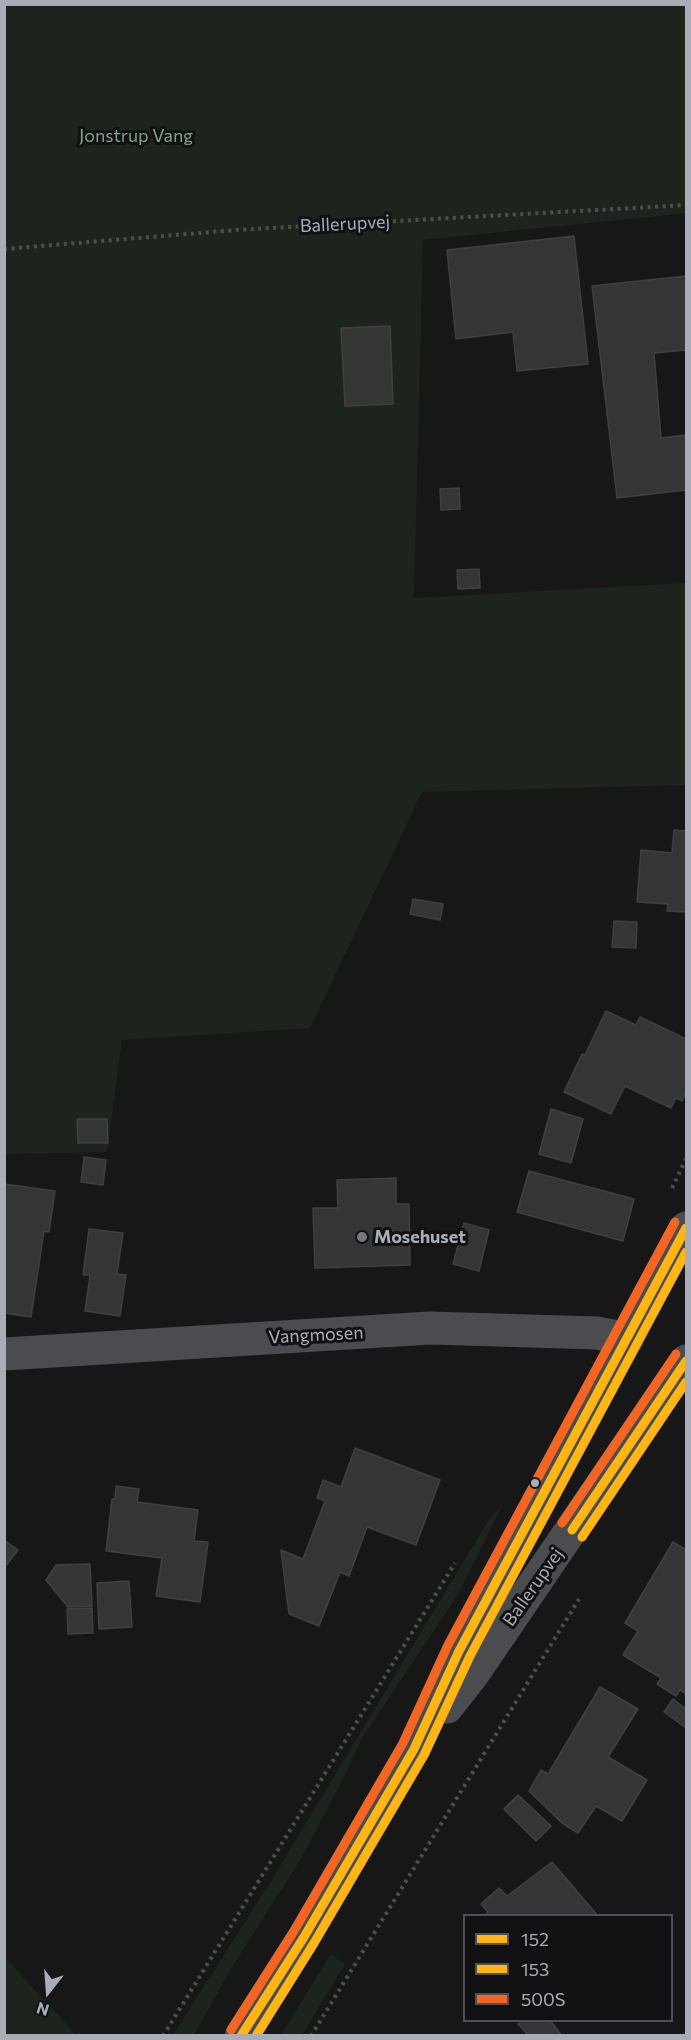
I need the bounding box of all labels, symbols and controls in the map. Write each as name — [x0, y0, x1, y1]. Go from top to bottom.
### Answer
park label: Jonstrup Vang — [79, 125, 193, 147]
street label: Ballerupvej — [299, 211, 391, 237]
place label: Mosehuset — [374, 1226, 466, 1248]
marker: Mosehuset — [355, 1230, 369, 1244]
street label: Vangmosen — [268, 1322, 364, 1348]
unlabelled marker — [529, 1477, 541, 1489]
street label: Ballerupvej — [498, 1544, 568, 1630]
legend — [463, 1914, 673, 2022]
text: 152 — [521, 1928, 549, 1950]
text: 153 — [521, 1958, 549, 1980]
north arrow — [18, 1962, 78, 2022]
text: 500S — [521, 1988, 565, 2010]
text: N — [34, 1999, 51, 2021]

